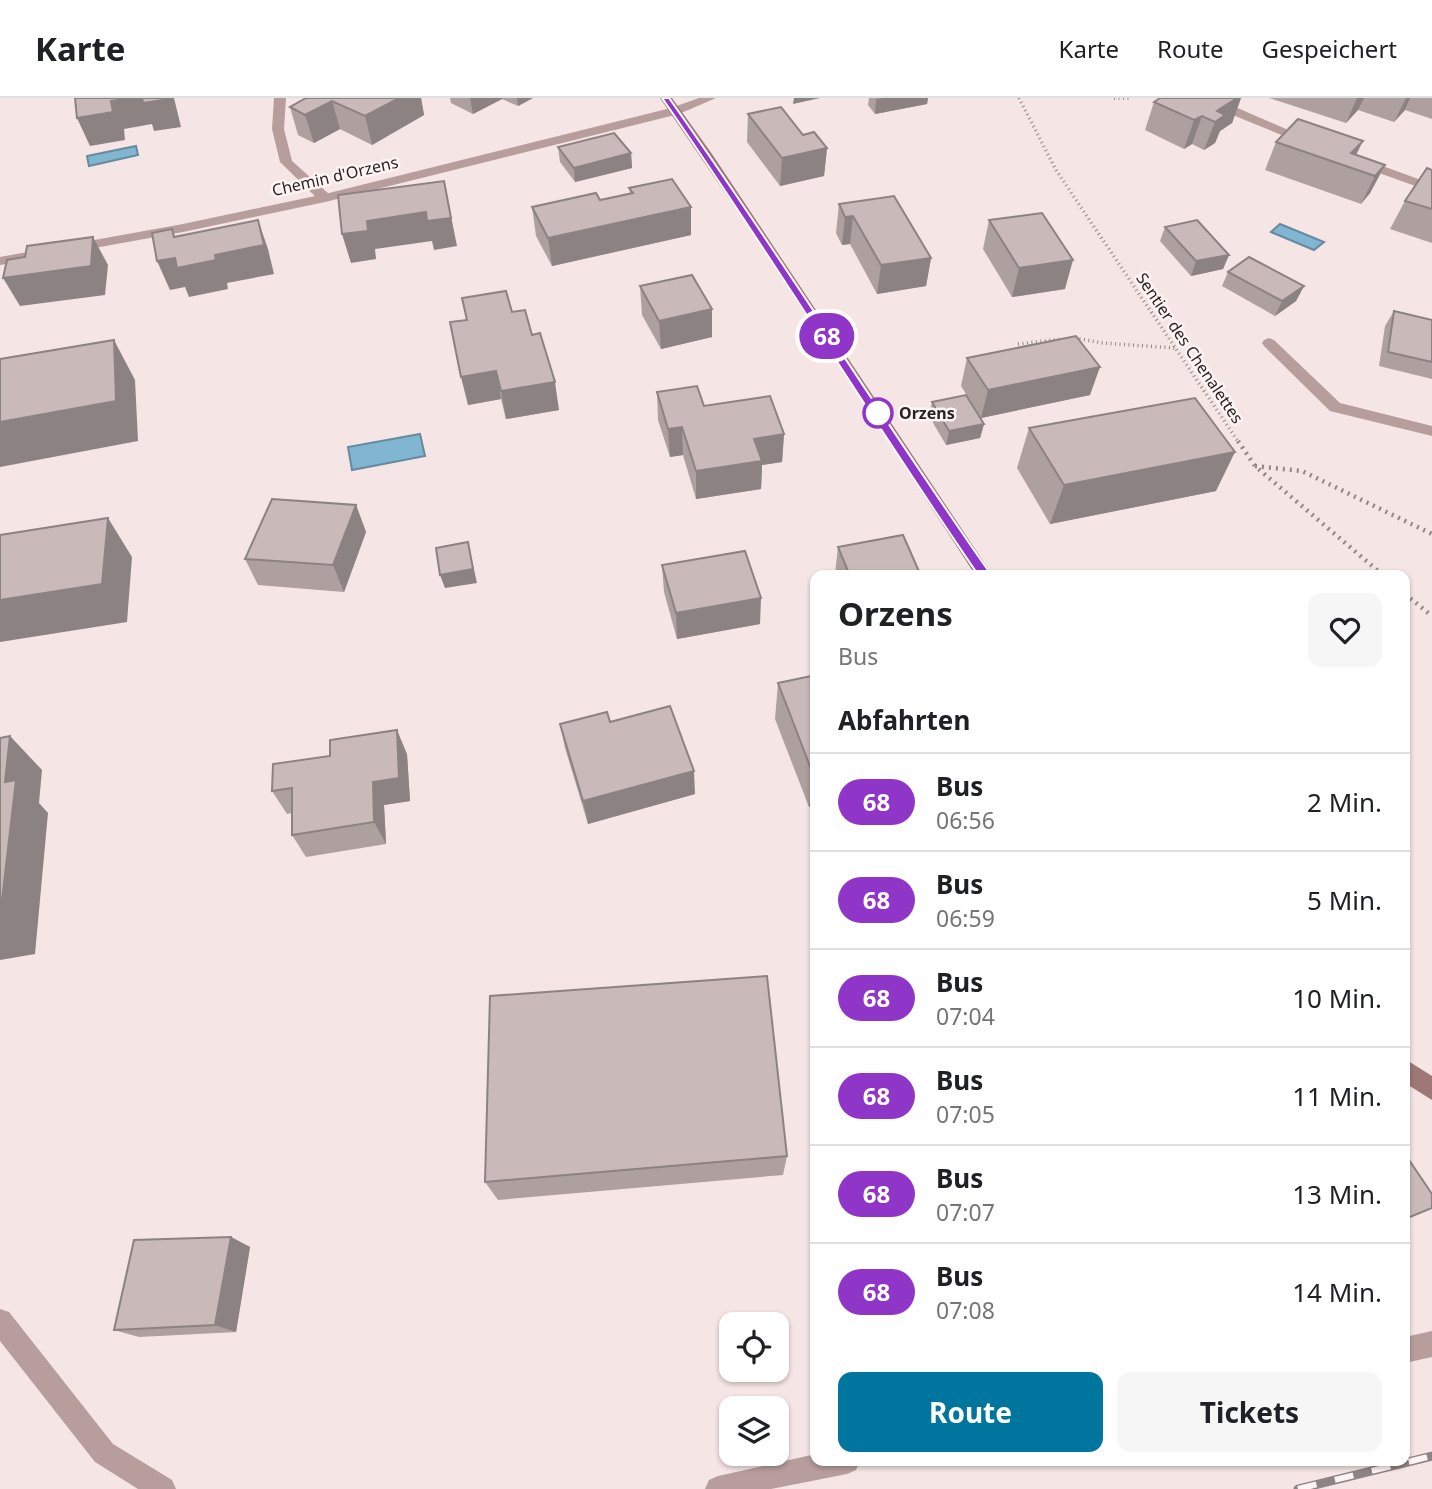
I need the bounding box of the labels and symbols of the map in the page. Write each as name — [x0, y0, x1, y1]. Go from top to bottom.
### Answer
street label: Chemin d'Orzens — [270, 151, 400, 201]
street label: Sentier des Chenalettes — [1131, 268, 1249, 428]
line badge: 68 — [796, 313, 858, 359]
marker: Orzens — [863, 398, 893, 428]
place label: Orzens — [899, 402, 955, 424]

